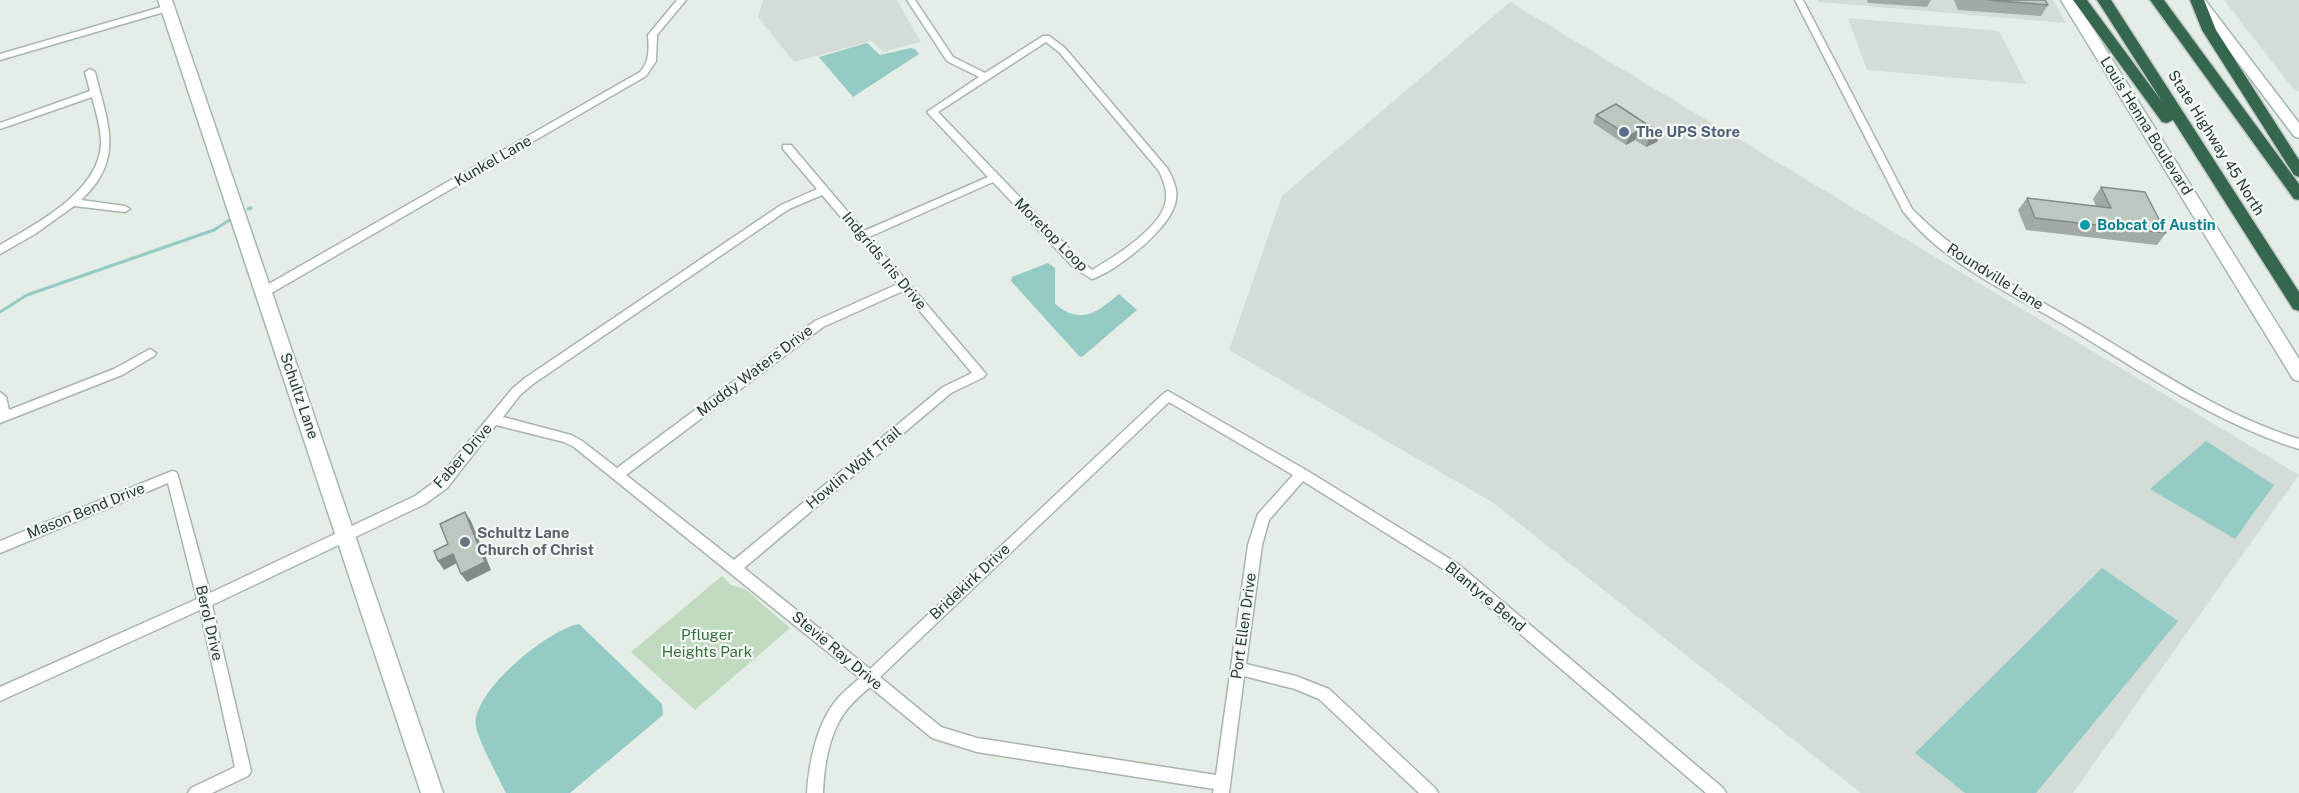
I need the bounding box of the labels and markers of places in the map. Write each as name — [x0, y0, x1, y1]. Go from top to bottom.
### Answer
place label: The UPS Store — [1636, 123, 1740, 141]
marker: The UPS Store — [1617, 125, 1631, 139]
place label: Bobcat of Austin — [2097, 216, 2216, 234]
marker: Bobcat of Austin — [2078, 218, 2092, 232]
place label: Schultz Lane Church of Christ — [477, 524, 594, 559]
marker: Schultz Lane Church of Christ — [458, 535, 472, 549]

